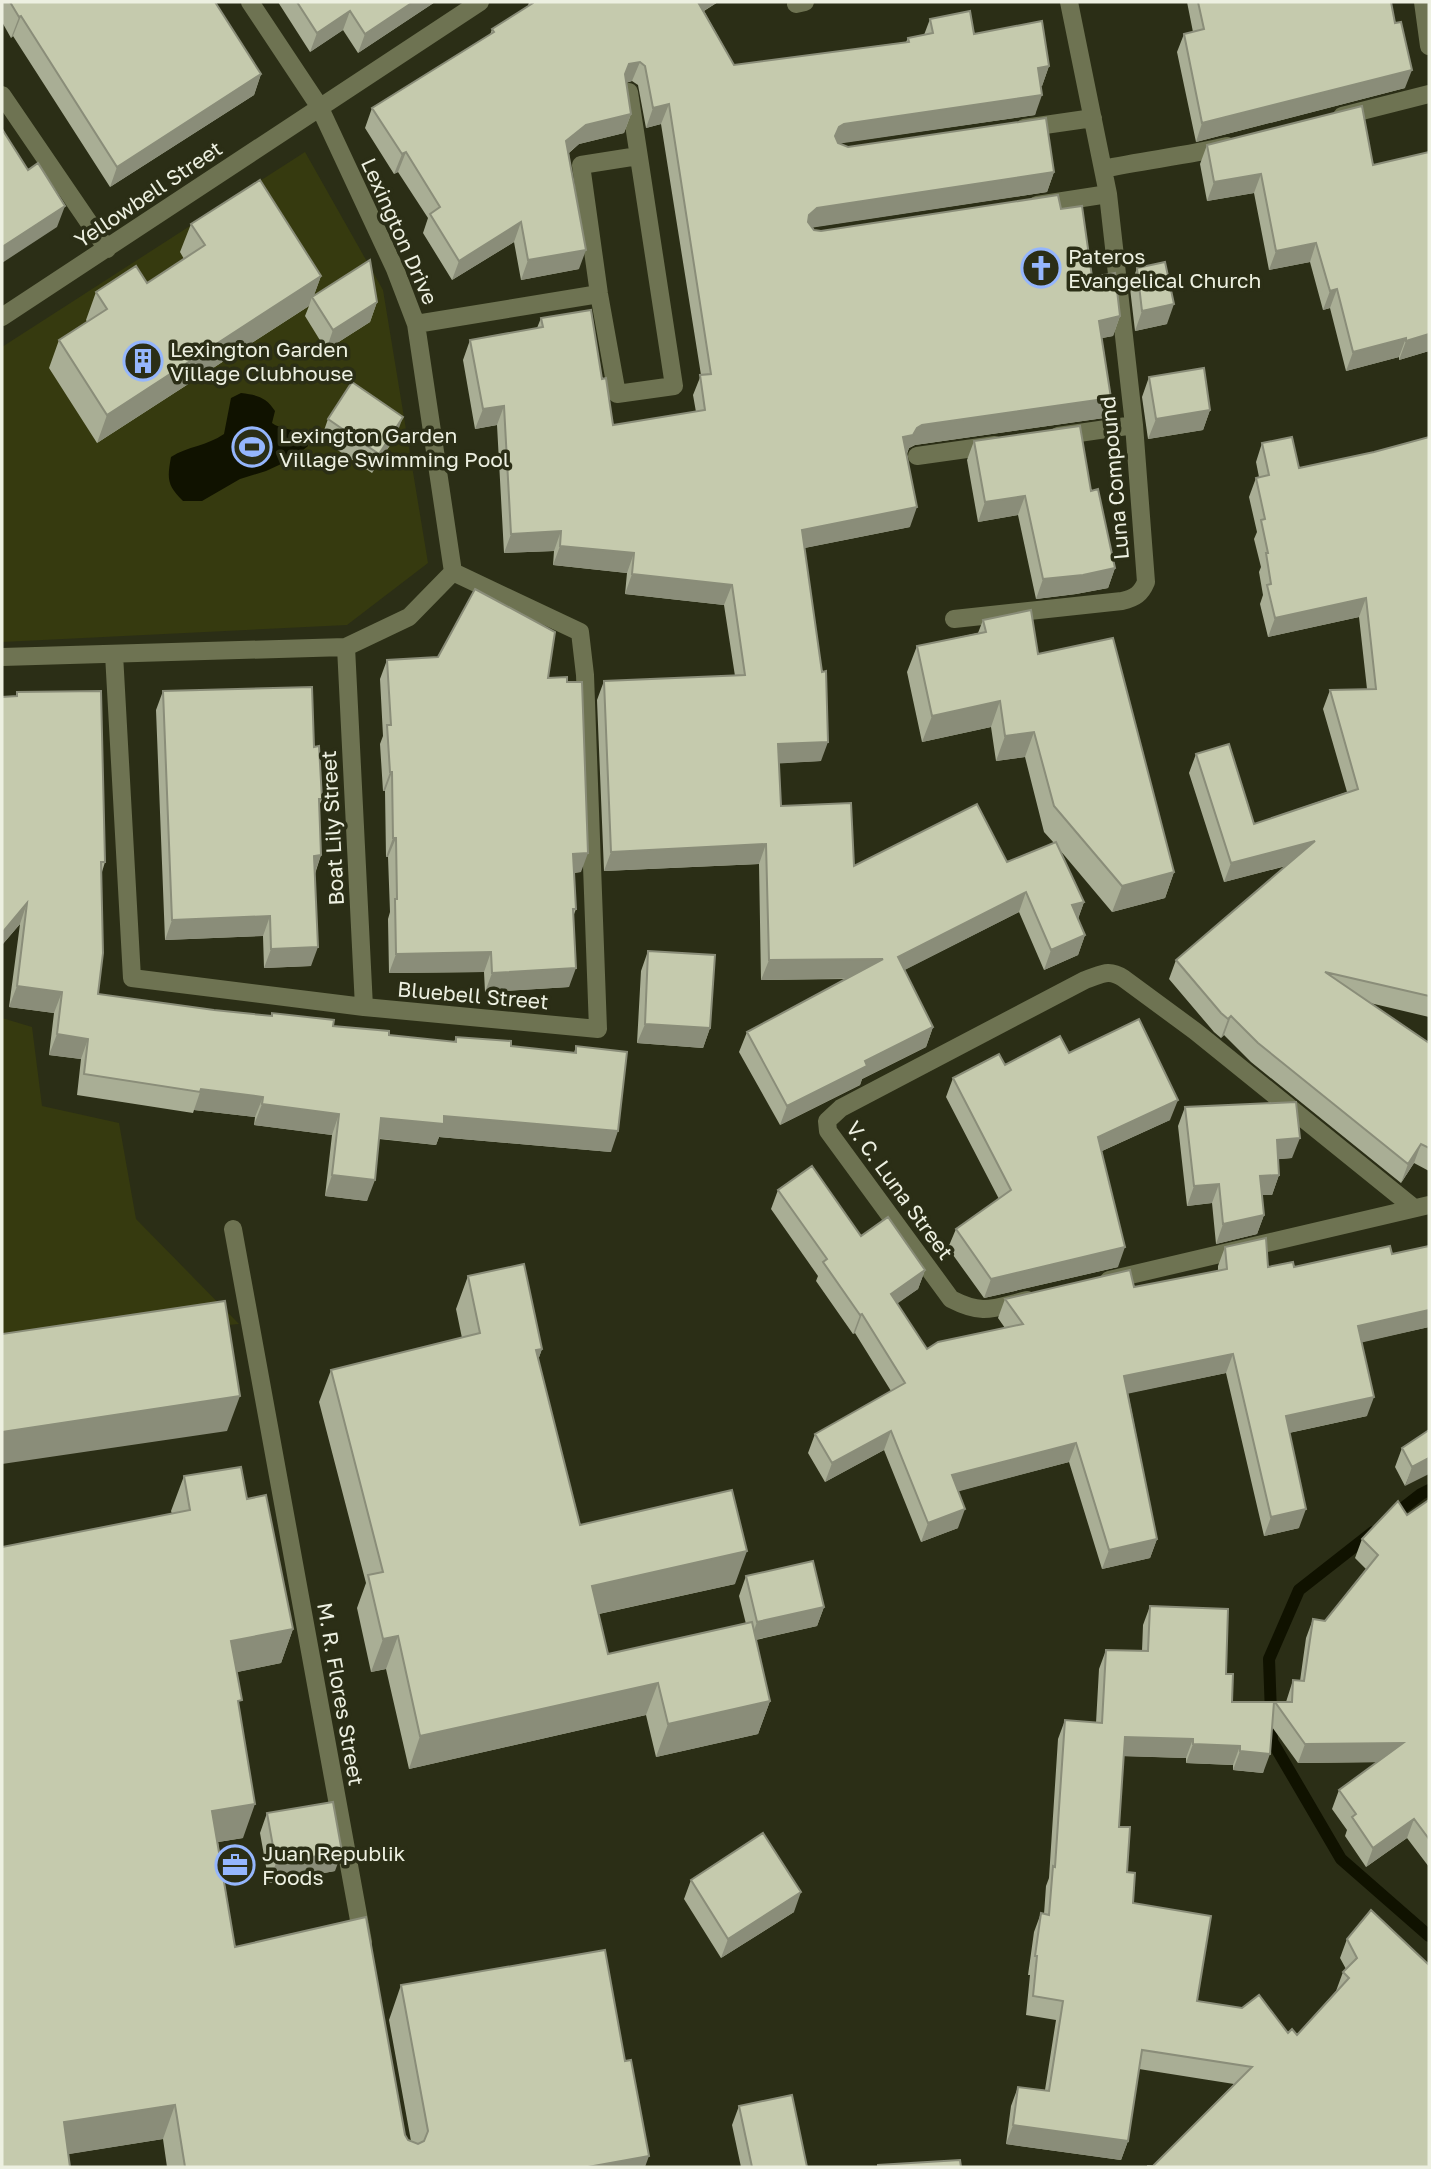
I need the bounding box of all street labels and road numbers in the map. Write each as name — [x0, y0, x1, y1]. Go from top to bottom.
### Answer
street label: Yellowbell Street — [69, 135, 227, 253]
street label: Lexington Drive — [356, 154, 444, 308]
street label: Luna Compound — [1094, 395, 1134, 561]
street label: Boat Lily Street — [315, 750, 349, 906]
street label: Bluebell Street — [396, 975, 550, 1015]
street label: V. C. Luna Street — [841, 1116, 959, 1264]
street label: M. R. Flores Street — [312, 1600, 370, 1788]

